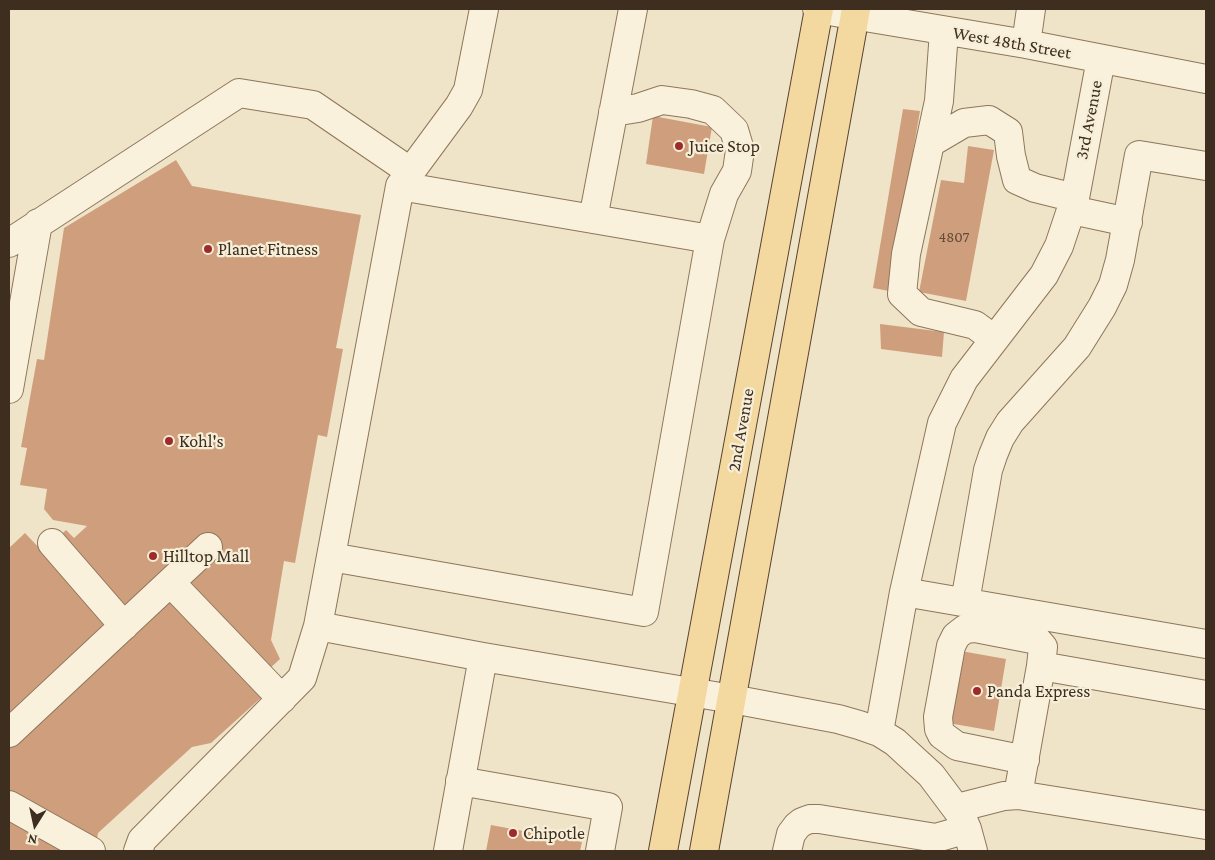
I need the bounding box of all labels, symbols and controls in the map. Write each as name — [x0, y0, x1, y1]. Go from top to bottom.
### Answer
street label: West 48th Street — [951, 22, 1073, 64]
street label: 3rd Avenue — [1071, 78, 1107, 162]
place label: Juice Stop — [689, 135, 760, 157]
marker: Juice Stop — [673, 140, 685, 152]
house number: 4807 — [939, 228, 969, 246]
place label: Planet Fitness — [218, 238, 318, 260]
marker: Planet Fitness — [202, 243, 214, 255]
street label: 2nd Avenue — [723, 387, 759, 473]
place label: Kohl's — [179, 430, 224, 452]
marker: Kohl's — [163, 435, 175, 447]
place label: Hilltop Mall — [163, 545, 249, 567]
marker: Hilltop Mall — [147, 550, 159, 562]
place label: Panda Express — [987, 680, 1090, 702]
marker: Panda Express — [971, 685, 983, 697]
north arrow — [10, 800, 60, 850]
place label: Chipotle — [523, 822, 585, 844]
marker: Chipotle — [507, 827, 519, 839]
text: N — [26, 831, 38, 848]

